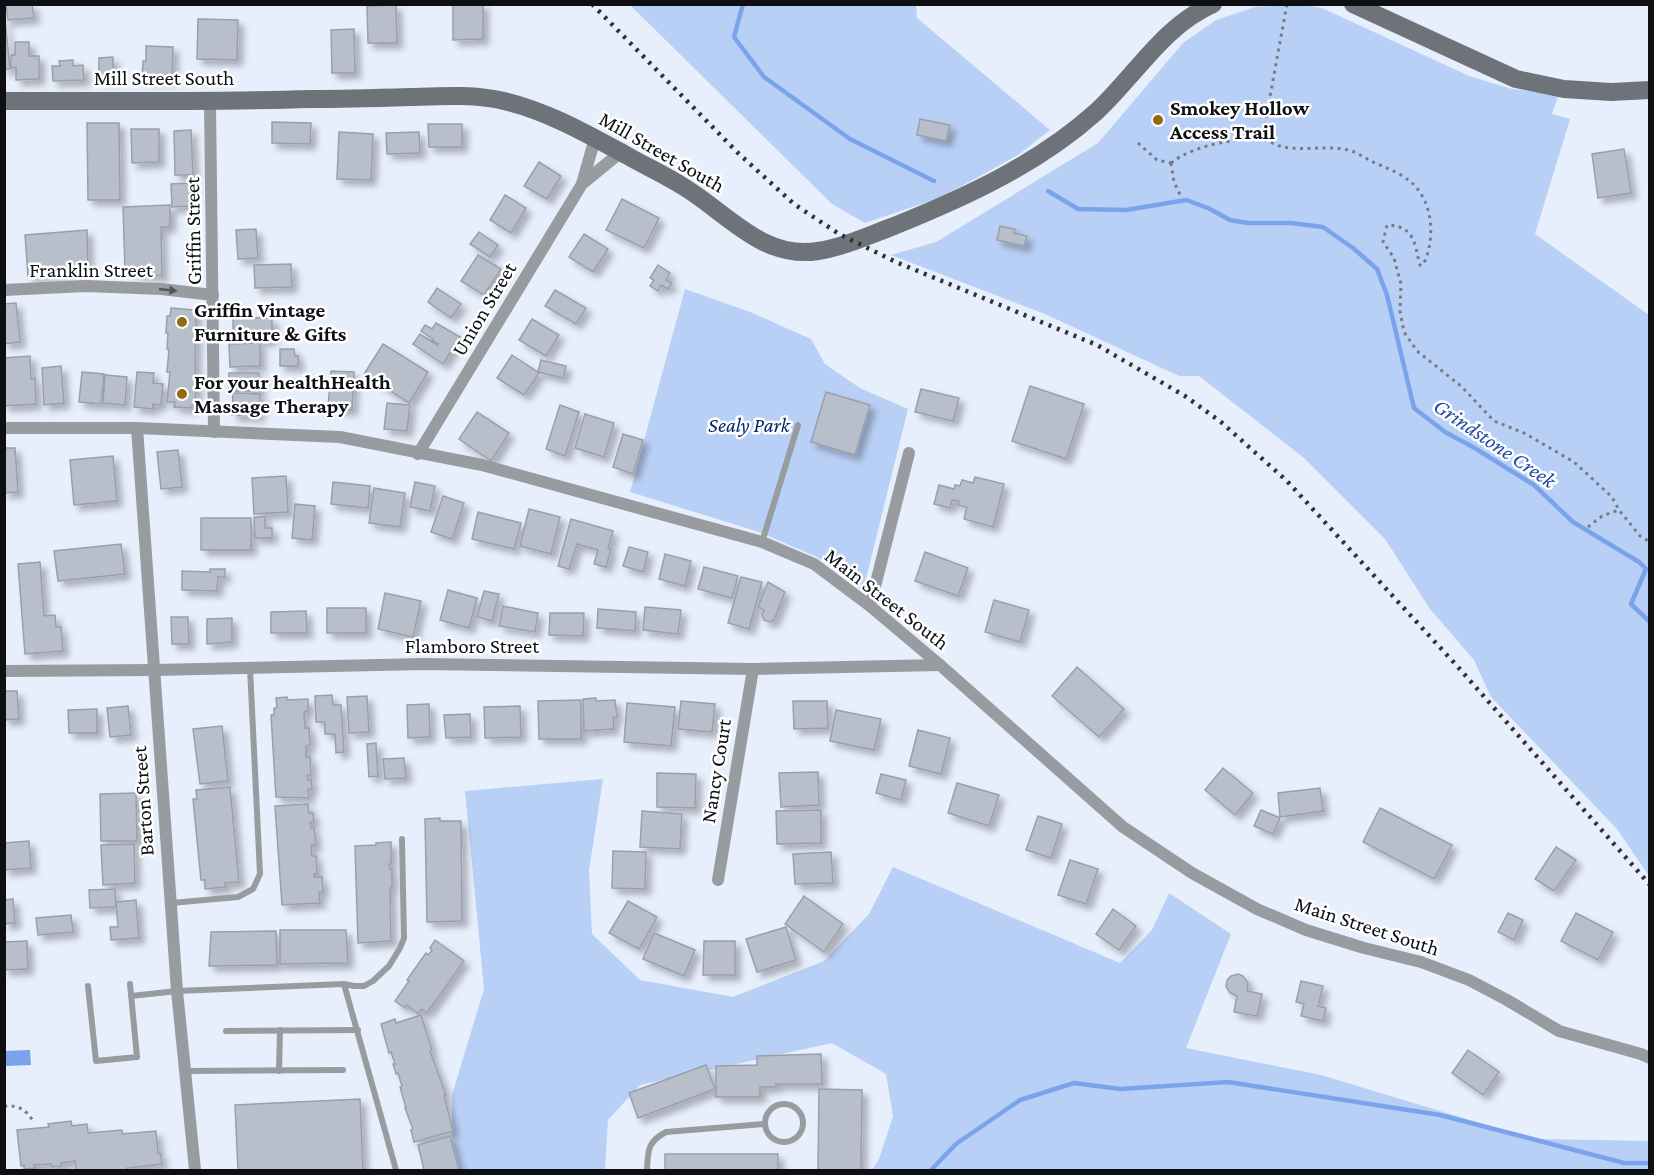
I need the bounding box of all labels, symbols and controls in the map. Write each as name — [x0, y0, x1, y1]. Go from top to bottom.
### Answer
street label: Mill Street South — [94, 66, 234, 90]
place label: Smokey Hollow Access Trail — [1169, 96, 1310, 144]
street label: Mill Street South — [595, 106, 729, 198]
marker: Smokey Hollow Access Trail — [1151, 113, 1165, 127]
street label: Griffin Street — [180, 176, 206, 285]
street label: Union Street — [447, 257, 522, 360]
street label: Franklin Street — [29, 258, 154, 282]
one-way arrow — [158, 285, 177, 295]
place label: Griffin Vintage Furniture & Gifts — [194, 298, 347, 346]
marker: Griffin Vintage Furniture & Gifts — [175, 315, 189, 329]
place label: For your healthHealth Massage Therapy — [194, 370, 391, 418]
marker: For your healthHealth Massage Therapy — [175, 387, 189, 401]
water label: Grindstone Creek — [1429, 393, 1562, 494]
park label: Sealy Park — [708, 413, 791, 437]
street label: Main Street South — [820, 543, 954, 655]
street label: Flamboro Street — [405, 634, 540, 658]
street label: Nancy Court — [696, 716, 736, 825]
street label: Barton Street — [127, 744, 159, 857]
street label: Main Street South — [1292, 891, 1442, 961]

